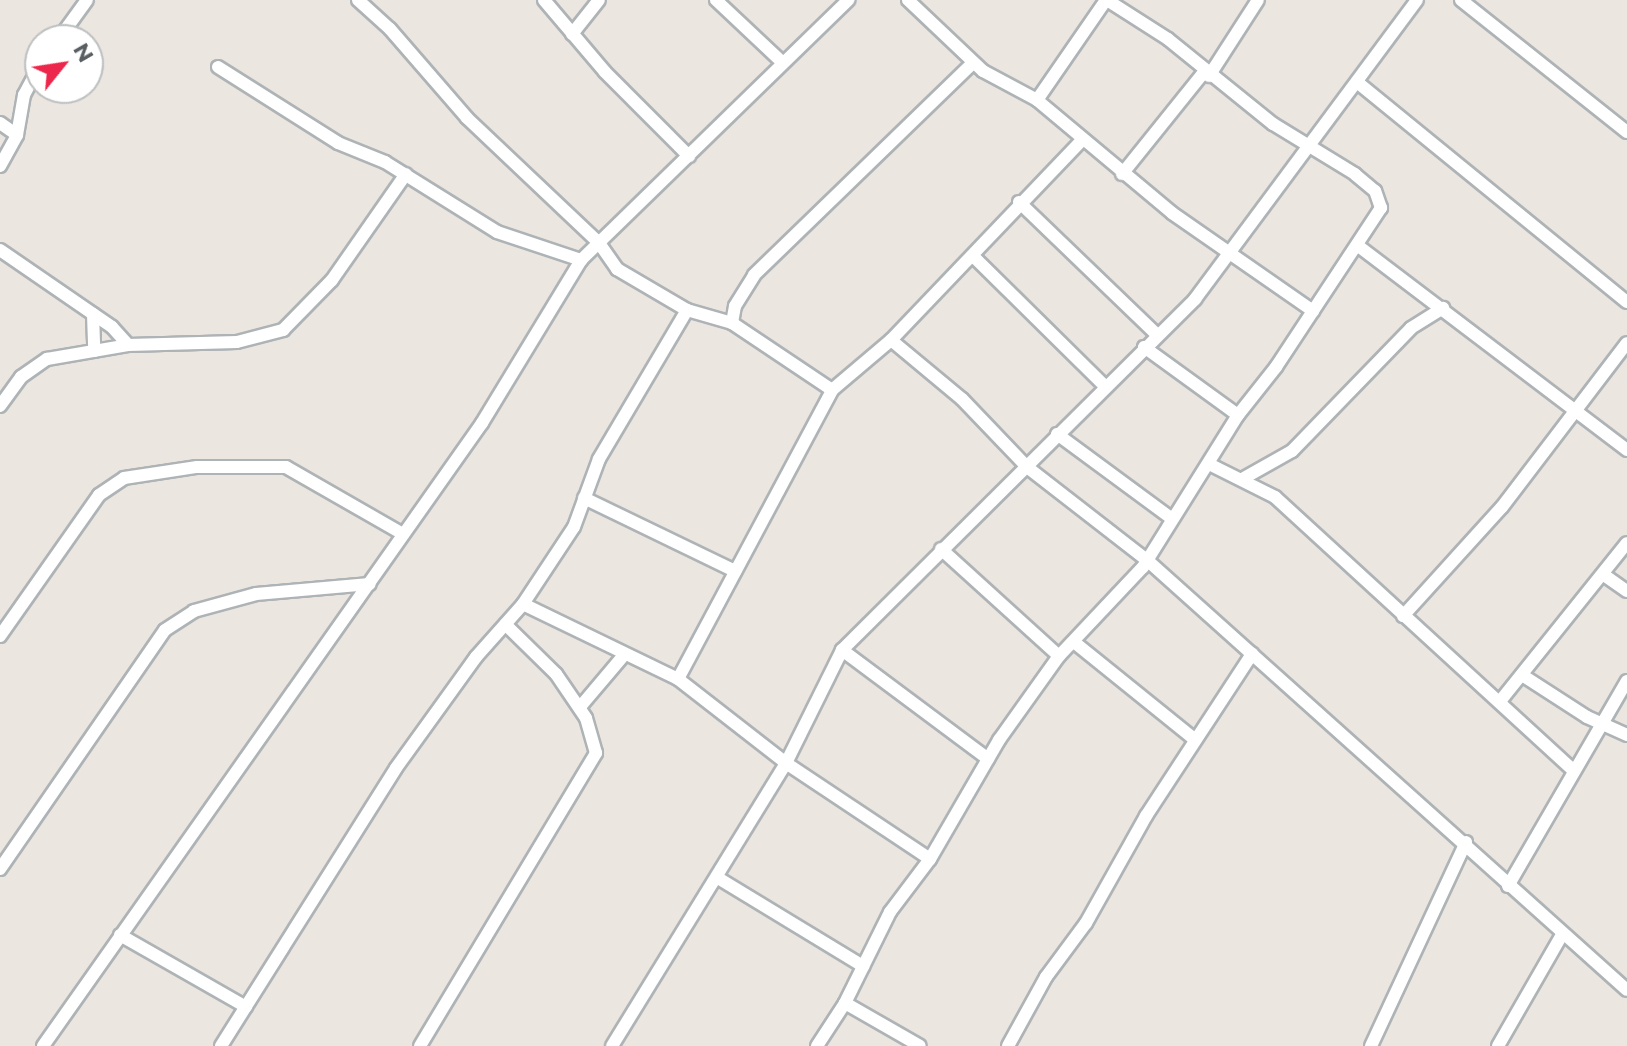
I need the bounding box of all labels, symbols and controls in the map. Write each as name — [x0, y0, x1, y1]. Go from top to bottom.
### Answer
north arrow — [24, 24, 104, 104]
text: N — [67, 38, 100, 67]

